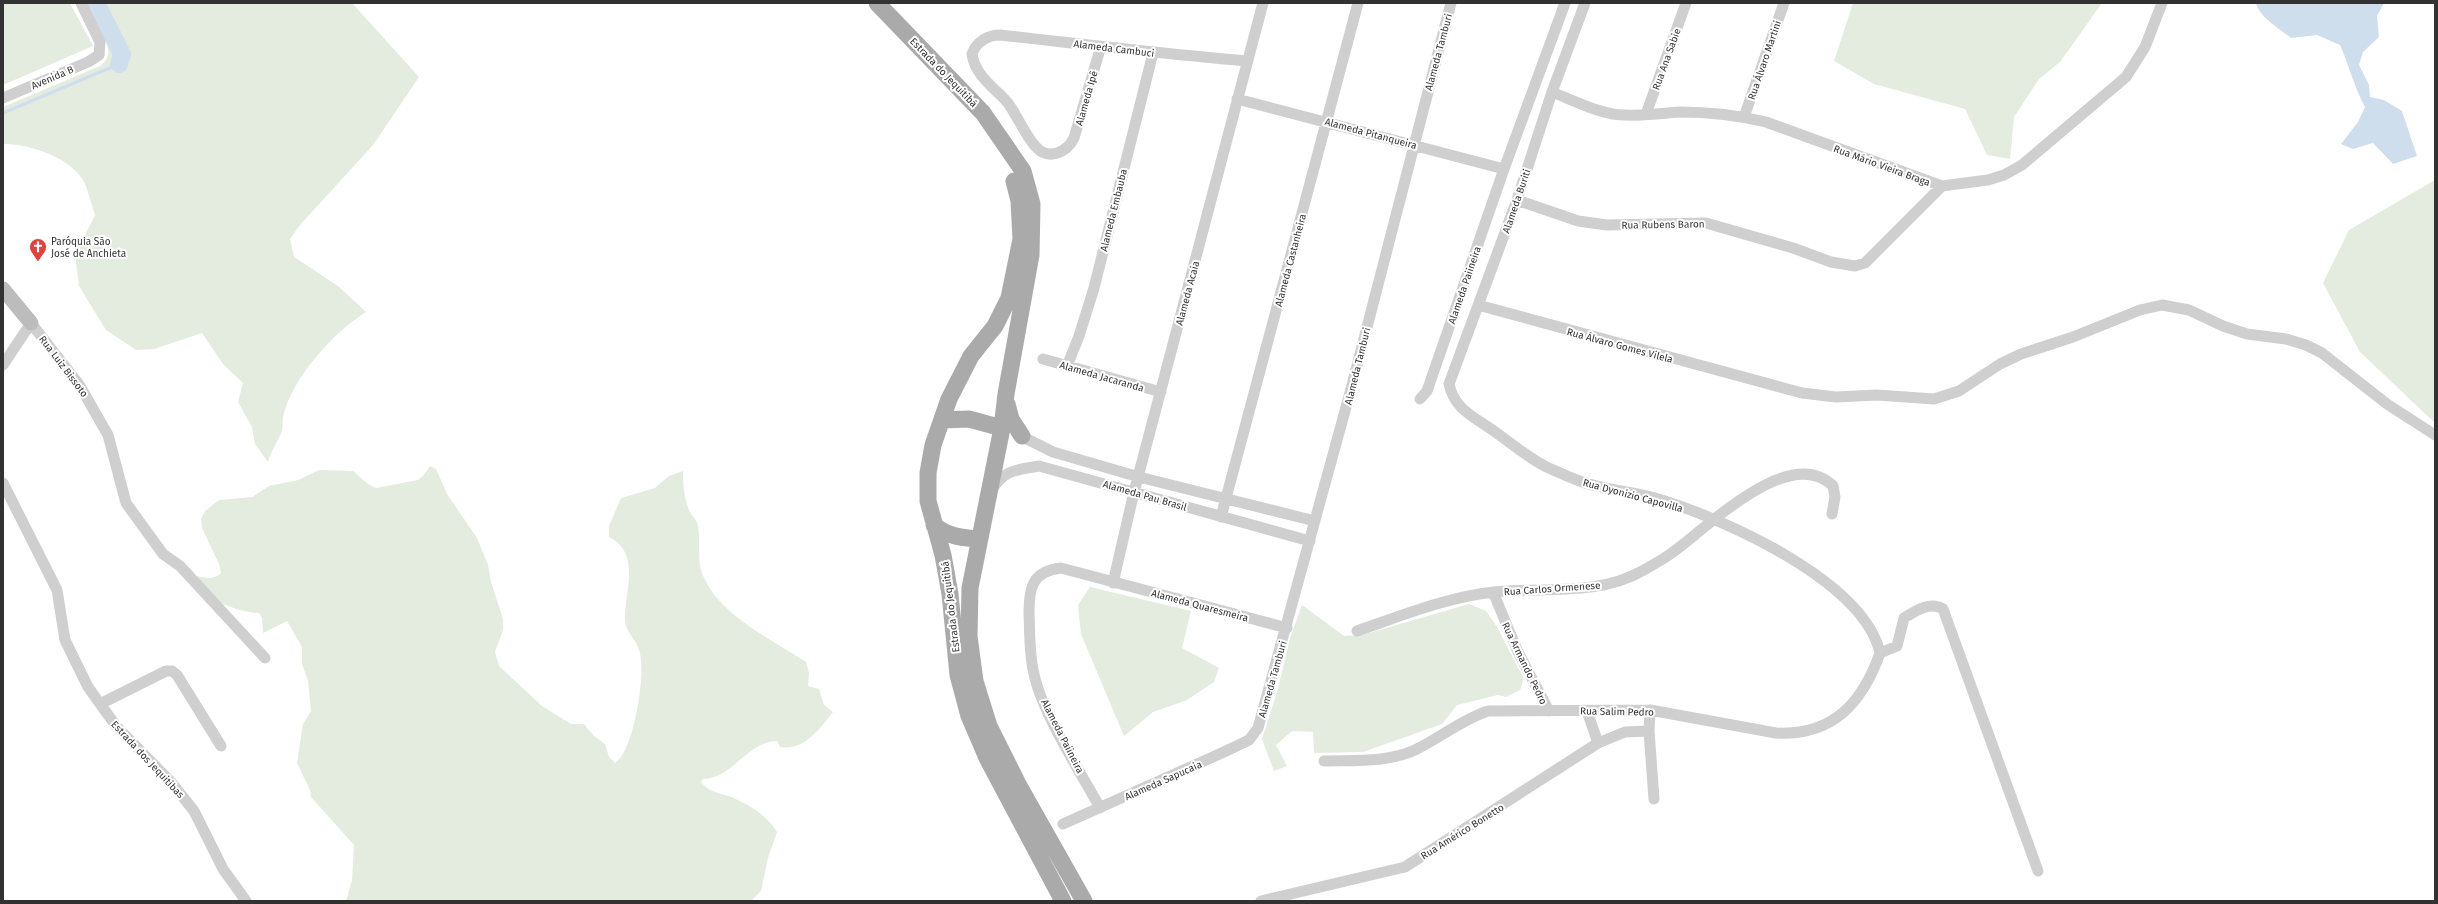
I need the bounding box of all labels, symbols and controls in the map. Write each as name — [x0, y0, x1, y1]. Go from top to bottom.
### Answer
street label: Alameda Tamburi — [1423, 12, 1455, 92]
street label: Rua Álvaro Martini — [1744, 18, 1784, 102]
street label: Rua Ana Sabie — [1650, 27, 1684, 92]
street label: Estrada do Jequitibá — [907, 35, 980, 110]
street label: Alameda Cambuci — [1073, 38, 1155, 60]
street label: Avenida B — [29, 64, 75, 92]
street label: Alameda Ipê — [1073, 69, 1101, 127]
street label: Alameda Pitanqueira — [1323, 116, 1418, 152]
street label: Rua Mário Vieira Braga — [1832, 143, 1932, 189]
street label: Alameda Buriti — [1500, 167, 1534, 235]
street label: Alameda Embauba — [1098, 168, 1130, 253]
street label: Alameda Castanheira — [1273, 213, 1309, 308]
street label: Rua Rubens Baron — [1621, 218, 1705, 232]
place label: Paróquia São José de Anchieta — [51, 236, 126, 260]
church icon: Paróquia São José de Anchieta — [28, 237, 48, 262]
street label: Alameda Paiineira — [1446, 245, 1484, 326]
street label: Alameda Acaia — [1174, 260, 1202, 327]
street label: Rua Álvaro Gomes Vilela — [1565, 324, 1675, 366]
street label: Alameda Tamburi — [1343, 326, 1373, 406]
street label: Rua Luiz Bissoto — [36, 334, 90, 400]
street label: Alameda Jacaranda — [1058, 359, 1145, 395]
street label: Rua Dyonizio Capovilla — [1581, 477, 1684, 515]
street label: Alameda Pau Brasil — [1101, 478, 1188, 514]
street label: Estrada do Jequitibá — [939, 561, 963, 653]
street label: Rua Carlos Ormenese — [1503, 580, 1601, 598]
street label: Alameda Quaresmeira — [1150, 587, 1249, 625]
street label: Rua Armando Pedro — [1499, 620, 1549, 707]
street label: Alameda Tamburi — [1256, 639, 1290, 719]
street label: Alameda Paiineira — [1038, 697, 1086, 776]
street label: Rua Salim Pedro — [1580, 705, 1654, 719]
street label: Estrada dos Jequitibas — [108, 719, 186, 801]
street label: Alameda Sapucaia — [1123, 759, 1204, 803]
street label: Rua Américo Bonetto — [1419, 801, 1506, 862]

